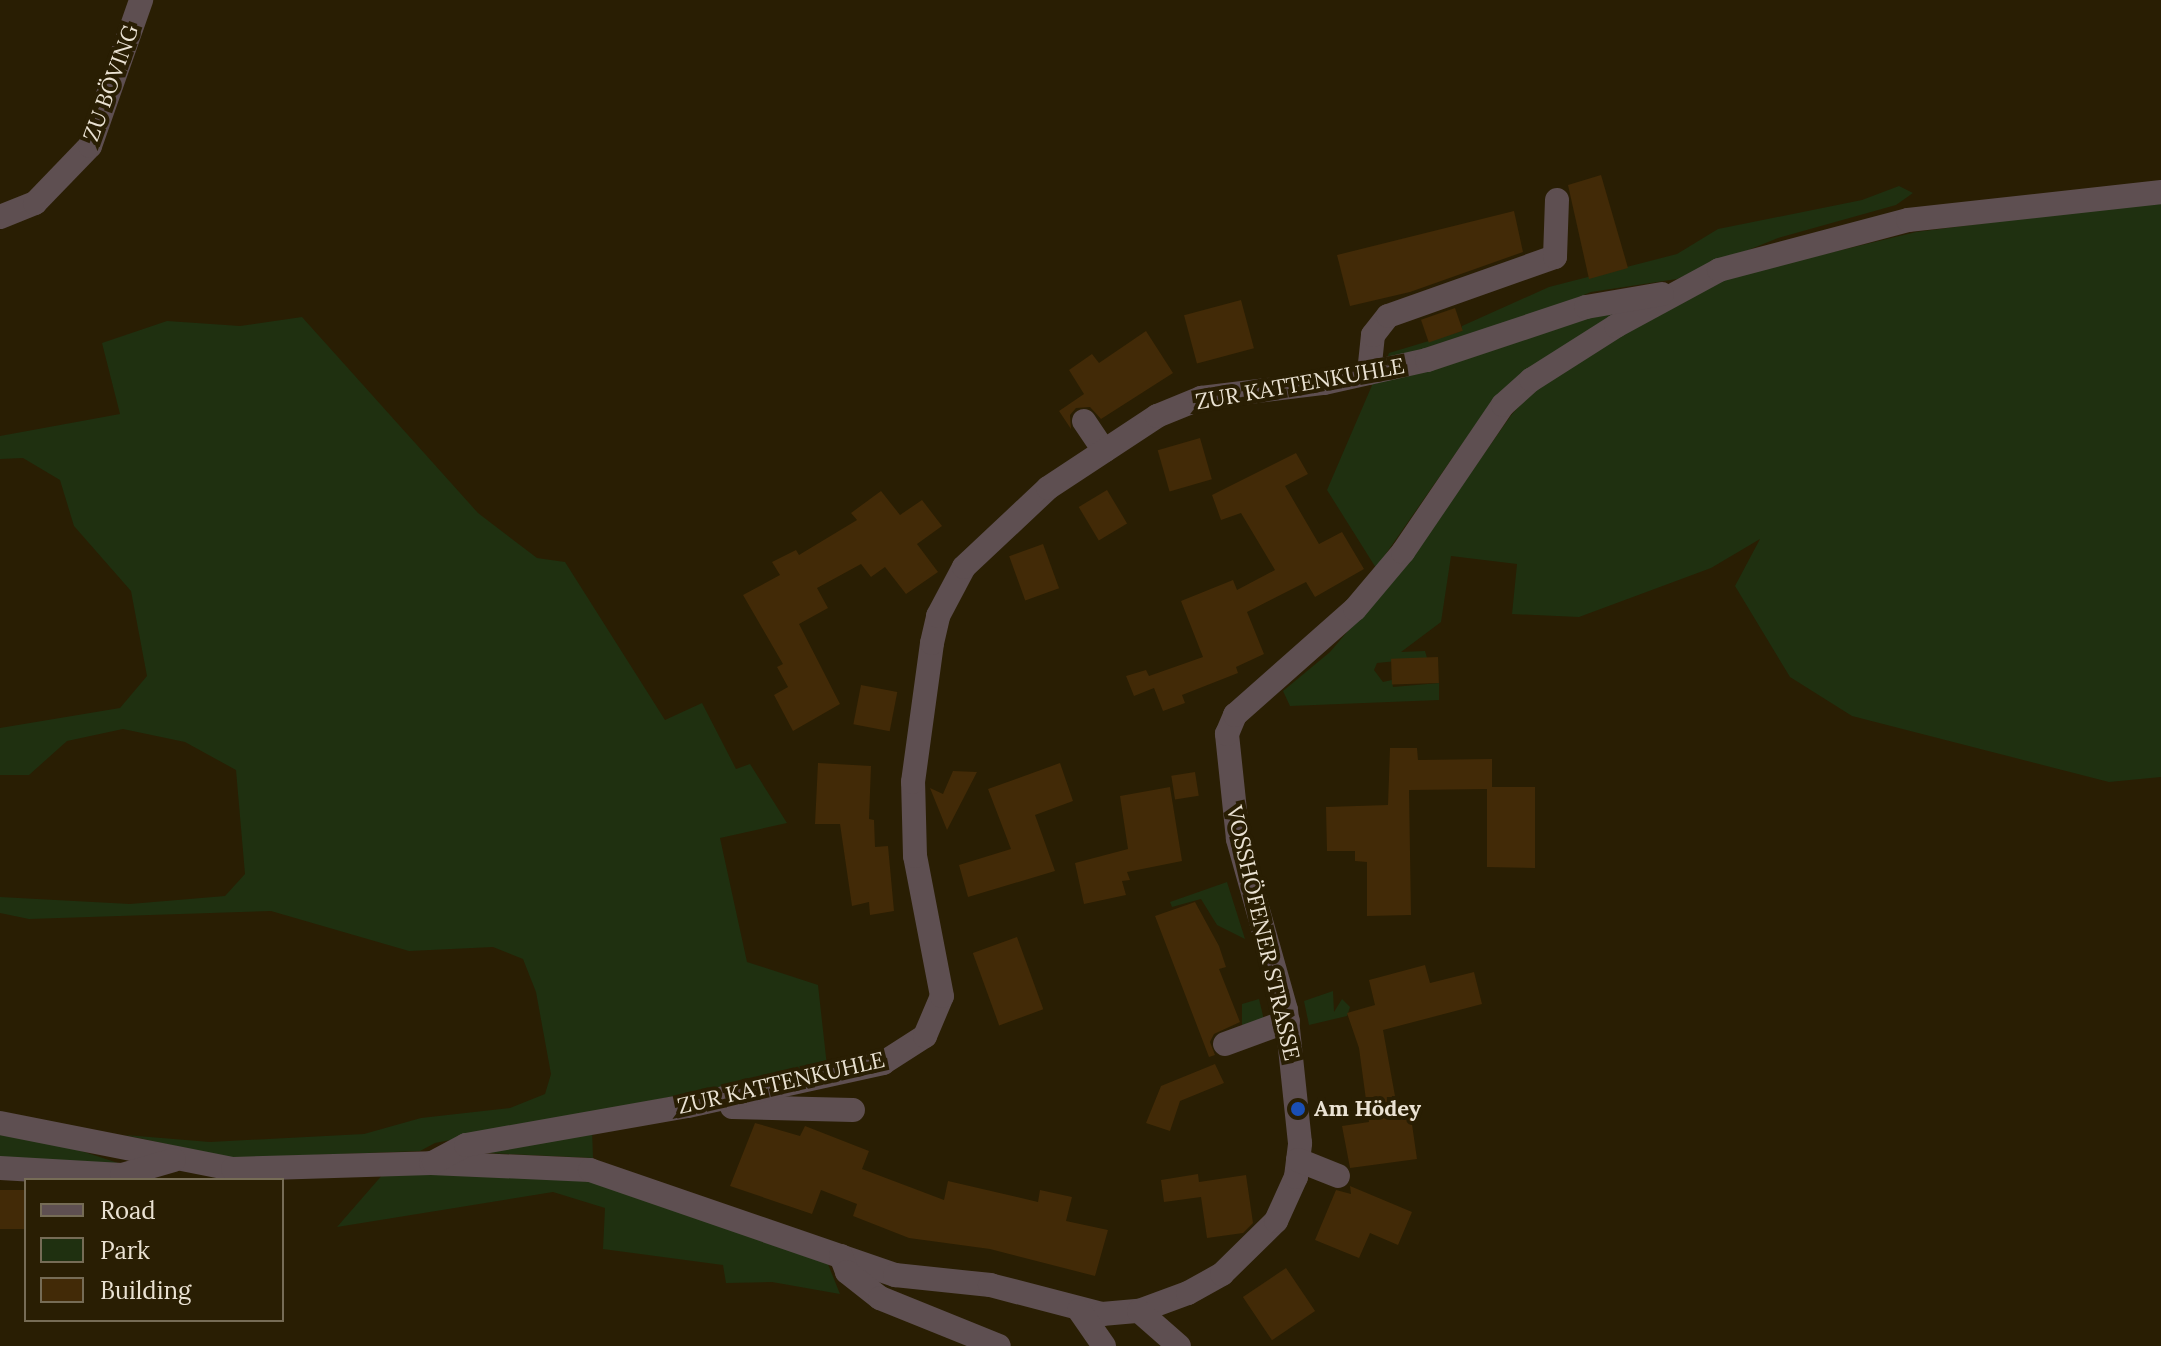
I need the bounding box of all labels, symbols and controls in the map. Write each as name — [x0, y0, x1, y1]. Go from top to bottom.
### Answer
street label: ZU BÖVING — [78, 21, 144, 145]
street label: ZUR KATTENKUHLE — [1194, 353, 1406, 415]
street label: VOSSHÖFENER STRASSE — [1221, 803, 1305, 1063]
street label: ZUR KATTENKUHLE — [675, 1046, 887, 1120]
place label: Am Hödey — [1314, 1096, 1421, 1122]
marker: Am Hödey — [1289, 1100, 1307, 1118]
legend — [24, 1178, 284, 1322]
text: Road — [100, 1195, 156, 1226]
text: Park — [100, 1235, 150, 1266]
text: Building — [100, 1275, 191, 1306]

